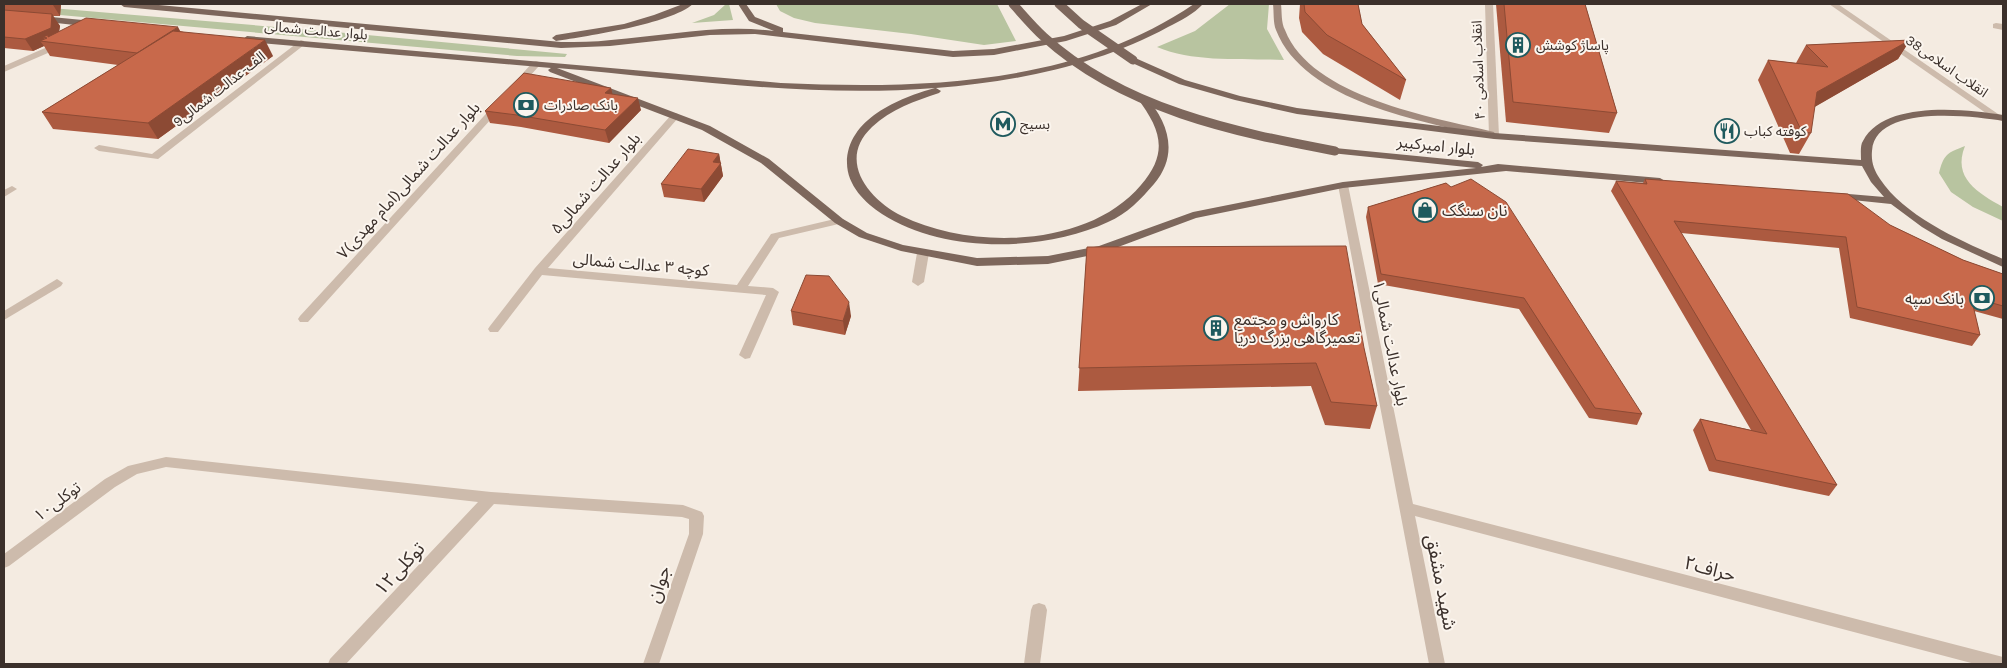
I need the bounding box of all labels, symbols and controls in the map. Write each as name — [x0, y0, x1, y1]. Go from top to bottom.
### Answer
street label: بلوار عدالت شمالی — [264, 18, 369, 43]
street label: انقلاب اسلامی ۴۰ — [1468, 20, 1489, 120]
building icon: پاساژ کوشش — [1505, 32, 1531, 58]
street label: 38انقلاب اسلامی — [1902, 32, 1991, 101]
place label: پاساژ کوشش — [1536, 37, 1609, 55]
street label: 9الف-عدالت شمالی — [170, 48, 269, 131]
bank icon: بانک صادرات — [513, 92, 539, 118]
place label: بانک صادرات — [544, 97, 618, 114]
street label: ۷بلوار عدالت شمالی(امام مهدی) — [333, 98, 486, 265]
metro station icon: بسیج — [990, 111, 1016, 137]
place label: بسیج — [1020, 116, 1050, 135]
restaurant icon: کوفته کباب — [1714, 118, 1740, 144]
place label: کوفته کباب — [1744, 123, 1807, 140]
street label: بلوار عدالت شمالی۵ — [546, 129, 644, 238]
street label: بلوار امیرکبیر — [1395, 132, 1476, 159]
shop icon: نان سنگک — [1412, 197, 1438, 223]
place label: نان سنگک — [1442, 201, 1507, 220]
street label: کوچه ۳ عدالت شمالی — [572, 249, 710, 281]
street label: بلوار عدالت شمالی۱ — [1369, 279, 1412, 407]
bank icon: بانک سپه — [1969, 285, 1995, 311]
place label: بانک سپه — [1905, 289, 1964, 309]
place label: کارواش و مجتمع تعمیرگاهی بزرگ دریا — [1234, 310, 1361, 347]
building icon: کارواش و مجتمع تعمیرگاهی بزرگ دریا — [1203, 315, 1229, 341]
street label: ۱۰توکلی — [30, 477, 85, 525]
street label: شهید مشفق — [1421, 532, 1461, 632]
street label: توکلی۱۲ — [370, 538, 430, 600]
street label: حراف۲ — [1682, 552, 1738, 586]
street label: جوان — [642, 563, 675, 606]

